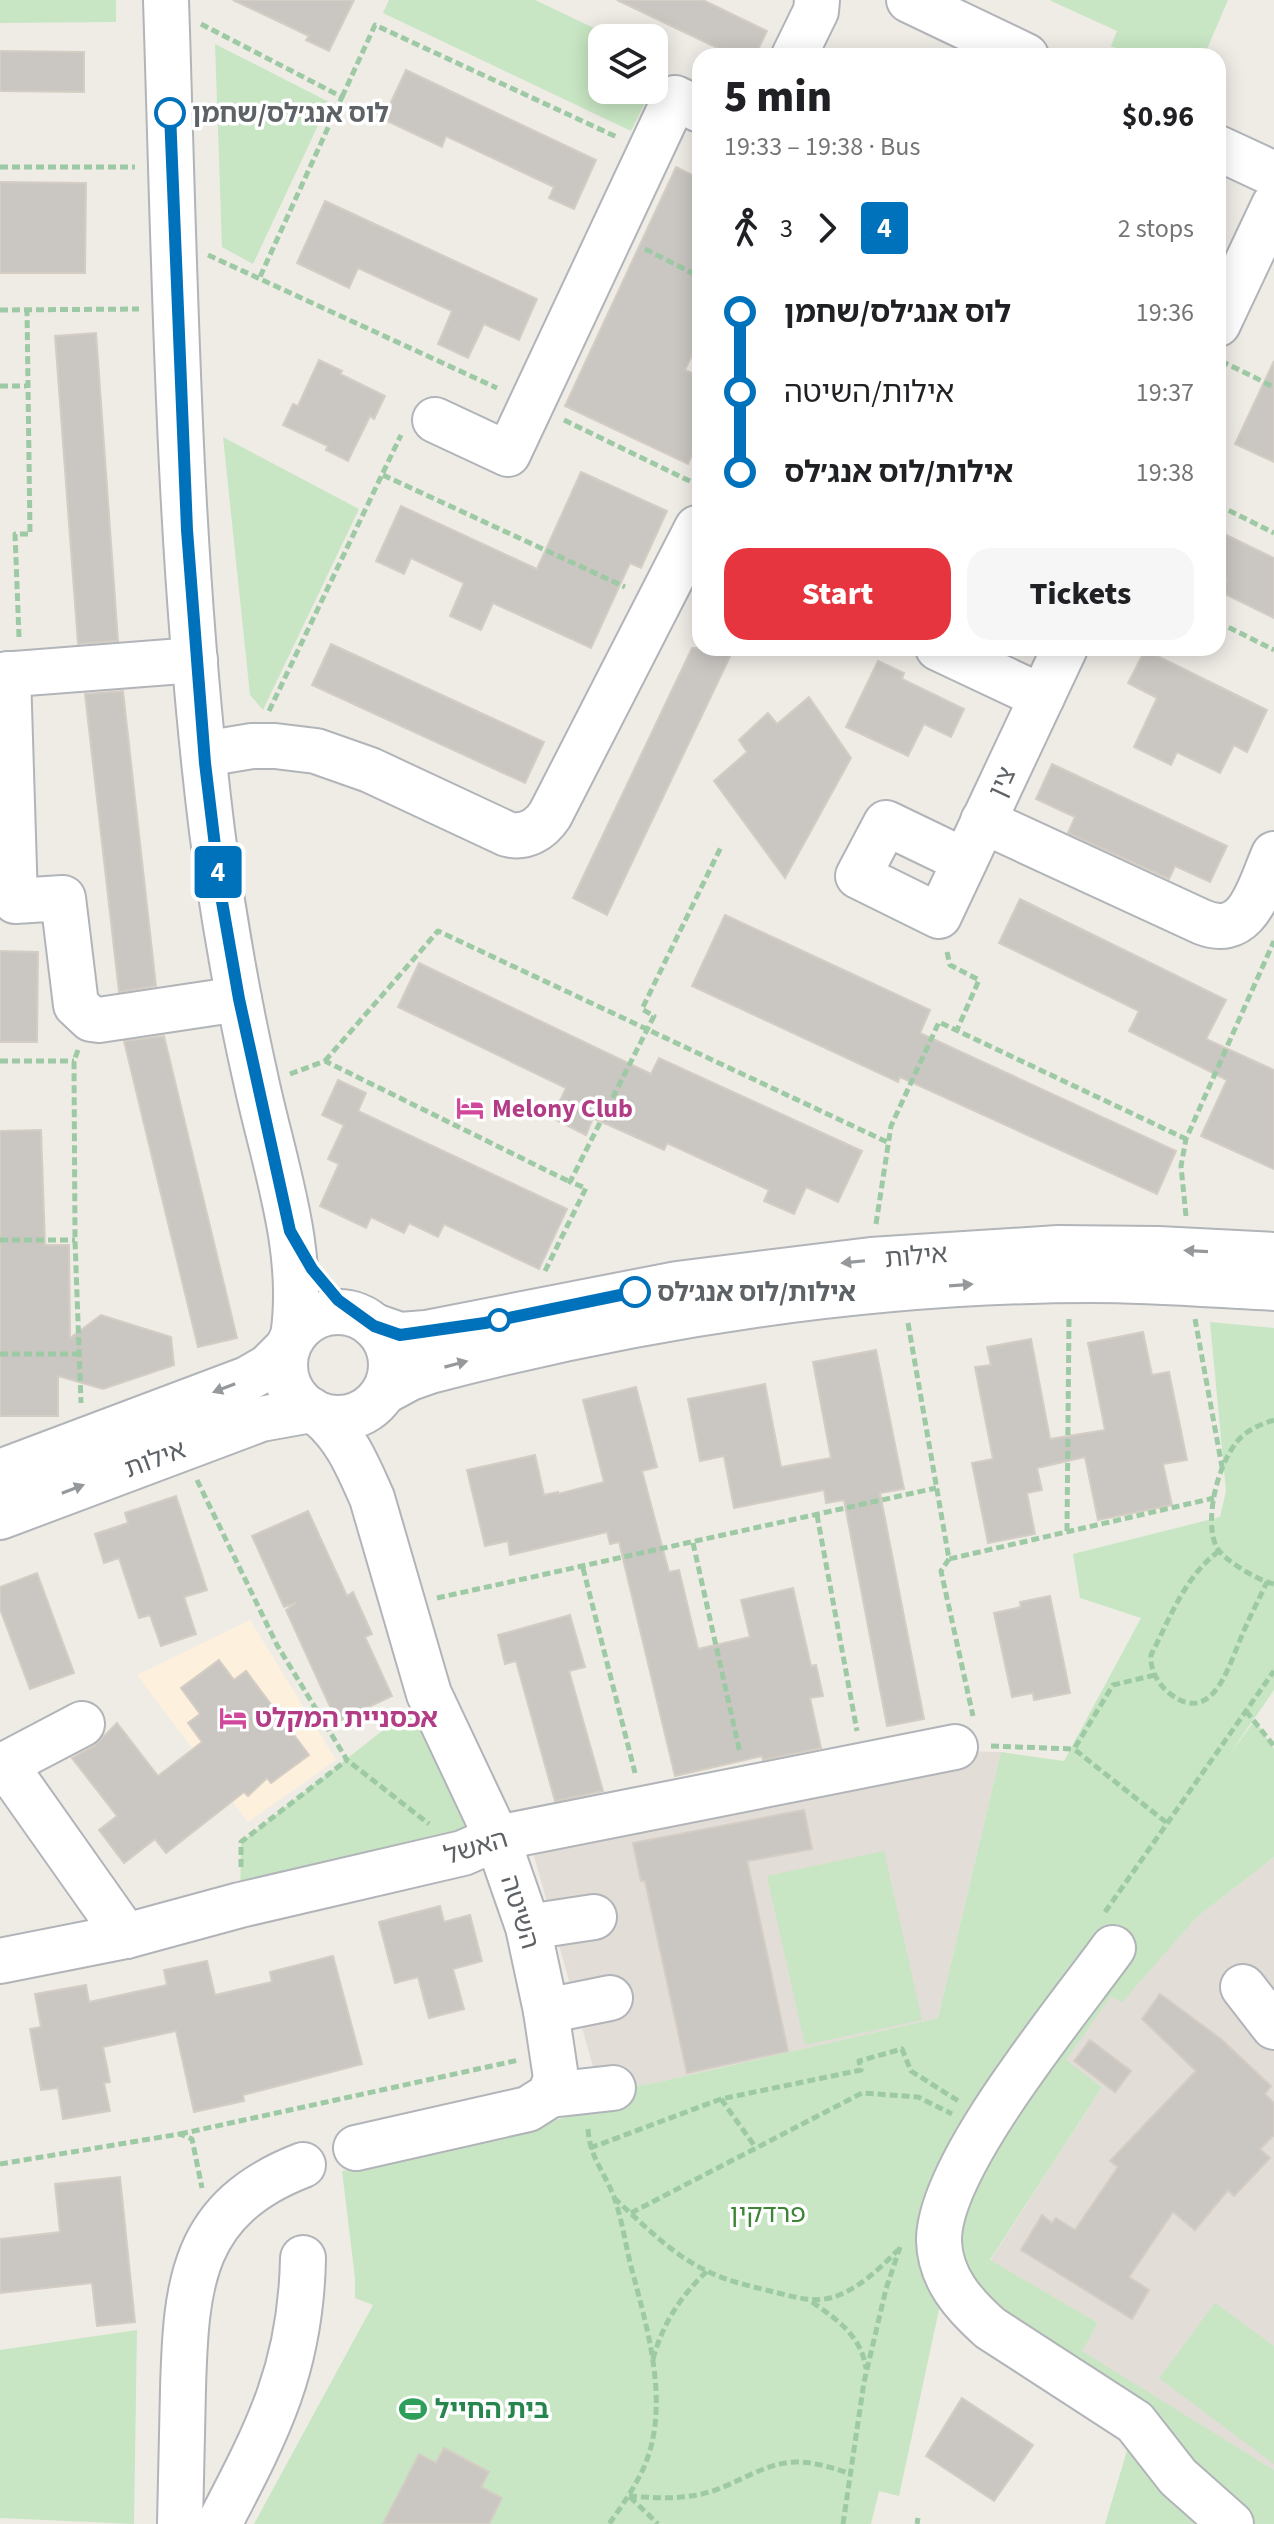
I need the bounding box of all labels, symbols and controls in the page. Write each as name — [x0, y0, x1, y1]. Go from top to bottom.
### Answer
map controls — [588, 24, 668, 104]
button: layers — [588, 24, 668, 104]
text: 5 min — [724, 66, 832, 129]
place label: לוס אנג׳לס/שחמן — [192, 95, 389, 132]
text: $0.96 — [1122, 95, 1194, 138]
marker: לוס אנג׳לס/שחמן — [155, 98, 185, 128]
text: 19:33 – 19:38 · Bus — [724, 128, 920, 165]
icon: walk — [724, 206, 768, 250]
icon: forward — [805, 206, 849, 250]
text: 4 — [877, 208, 892, 248]
text: 3 — [780, 210, 793, 247]
text: 2 stops — [1118, 210, 1194, 247]
text: לוס אנג׳לס/שחמן — [784, 291, 1011, 334]
text: 19:36 — [1136, 294, 1194, 331]
text: אילות/השיטה — [784, 371, 954, 414]
text: 19:37 — [1136, 374, 1194, 411]
text: אילות/לוס אנג׳לס — [784, 451, 1013, 494]
text: 19:38 — [1136, 454, 1194, 491]
button: Start — [724, 548, 951, 640]
button: Tickets — [967, 548, 1194, 640]
street label: צין — [979, 761, 1025, 803]
line badge: 4 — [192, 846, 244, 898]
text: 4 — [211, 852, 225, 892]
place label: Melony Club — [492, 1090, 633, 1127]
hotel icon: Melony Club — [455, 1093, 485, 1123]
street label: אילות — [883, 1235, 949, 1277]
one-way arrow — [1183, 1244, 1208, 1257]
one-way arrow — [840, 1255, 865, 1268]
place label: אילות/לוס אנג׳לס — [657, 1274, 856, 1311]
marker: אילות/לוס אנג׳לס — [620, 1277, 650, 1307]
one-way arrow — [949, 1278, 974, 1291]
unlabelled marker — [488, 1309, 510, 1331]
one-way arrow — [443, 1358, 468, 1370]
one-way arrow — [212, 1382, 236, 1395]
street label: אילות — [119, 1431, 191, 1487]
one-way arrow — [61, 1482, 85, 1495]
place label: אכסניית המקלט — [255, 1700, 438, 1737]
hotel icon: אכסניית המקלט — [218, 1703, 248, 1733]
street label: האשל — [440, 1820, 512, 1874]
street label: השיטה — [491, 1870, 549, 1954]
park label: פרדקין — [730, 2195, 806, 2232]
place label: בית החייל — [435, 2391, 549, 2428]
sports icon: בית החייל — [398, 2394, 428, 2424]

